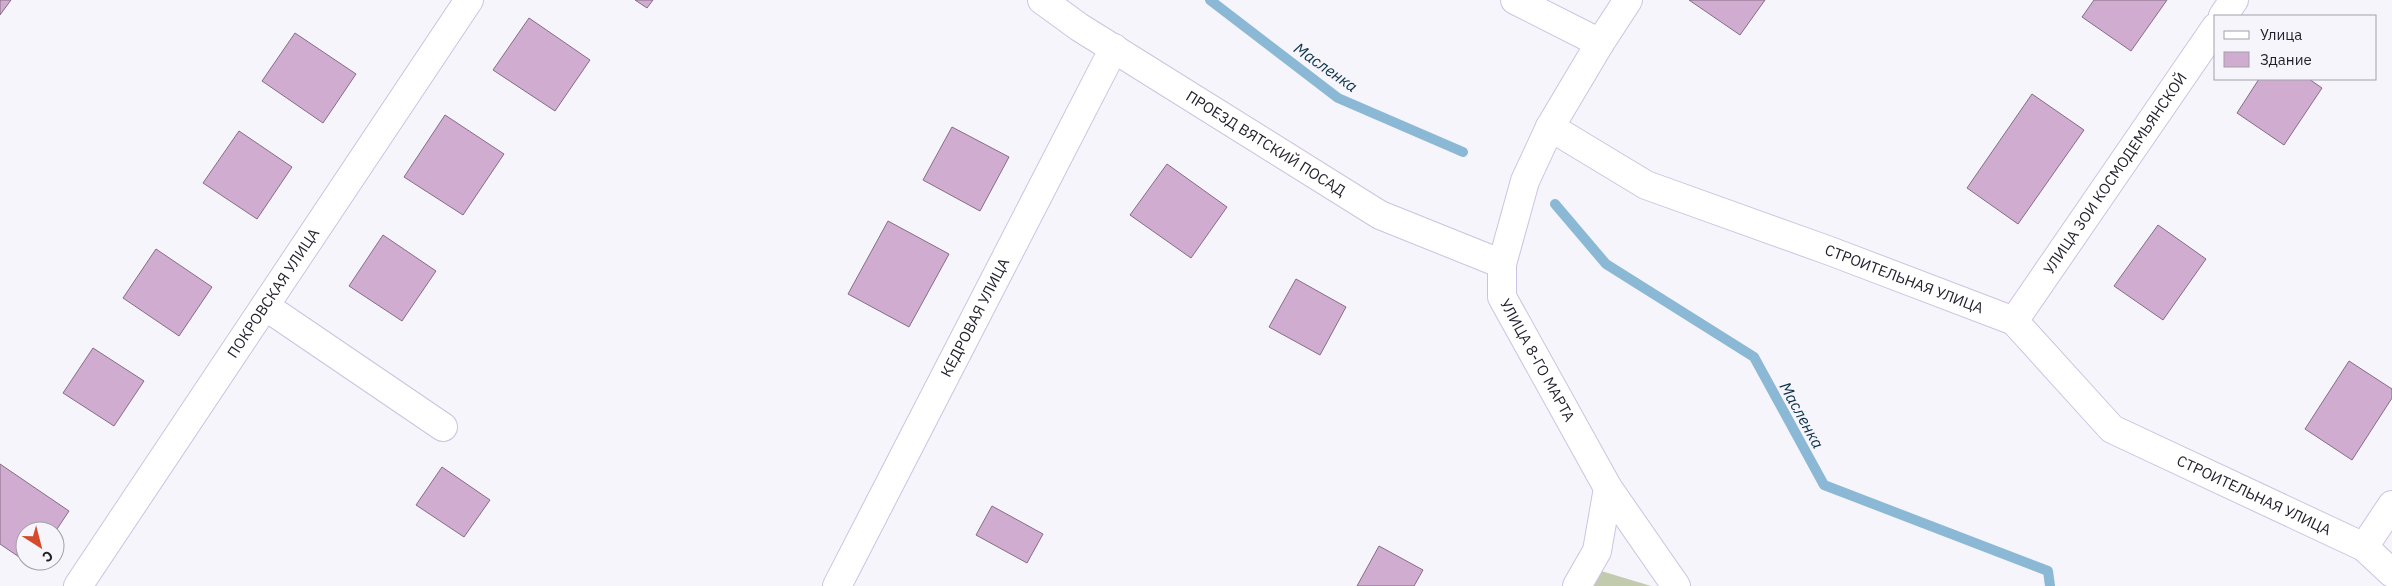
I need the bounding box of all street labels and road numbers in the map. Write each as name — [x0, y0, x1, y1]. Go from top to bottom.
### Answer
street label: УЛИЦА ЗОИ КОСМОДЕМЬЯНСКОЙ — [2039, 69, 2191, 278]
street label: ПРОЕЗД ВЯТСКИЙ ПОСАД — [1183, 86, 1350, 200]
street label: ПОКРОВСКАЯ УЛИЦА — [223, 224, 323, 361]
street label: СТРОИТЕЛЬНАЯ УЛИЦА — [1822, 240, 1987, 318]
street label: КЕДРОВАЯ УЛИЦА — [936, 254, 1013, 380]
street label: УЛИЦА 8-ГО МАРТА — [1496, 295, 1579, 425]
street label: СТРОИТЕЛЬНАЯ УЛИЦА — [2174, 451, 2335, 539]

